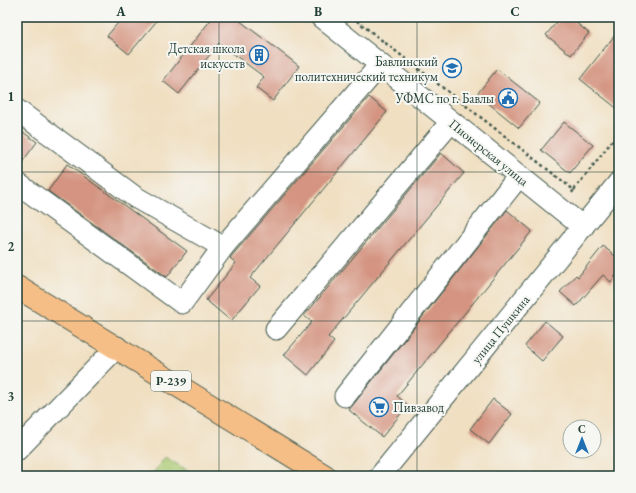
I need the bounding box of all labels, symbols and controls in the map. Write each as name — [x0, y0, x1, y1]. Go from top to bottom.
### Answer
text: A — [115, 3, 126, 20]
text: B — [314, 3, 322, 20]
text: C — [510, 3, 520, 20]
place label: Детская школа искусств — [168, 40, 246, 72]
building icon: Детская школа искусств — [248, 44, 270, 66]
place label: Бавлинский политехнический техникум — [295, 53, 438, 85]
school or university icon: Бавлинский политехнический техникум — [441, 57, 463, 79]
public building icon: УФМС по г. Бавлы — [497, 87, 519, 109]
text: 1 — [8, 88, 15, 105]
place label: УФМС по г. Бавлы — [394, 90, 494, 107]
street label: Пионерская улица — [445, 115, 533, 190]
text: 2 — [8, 238, 15, 255]
street label: улица Пушкина — [468, 291, 534, 367]
road number: Р-239 — [151, 371, 191, 391]
text: 3 — [8, 388, 15, 405]
supermarket icon: Пивзавод — [368, 396, 390, 418]
place label: Пивзавод — [393, 399, 444, 416]
north arrow — [562, 419, 602, 459]
text: С — [578, 422, 586, 436]

